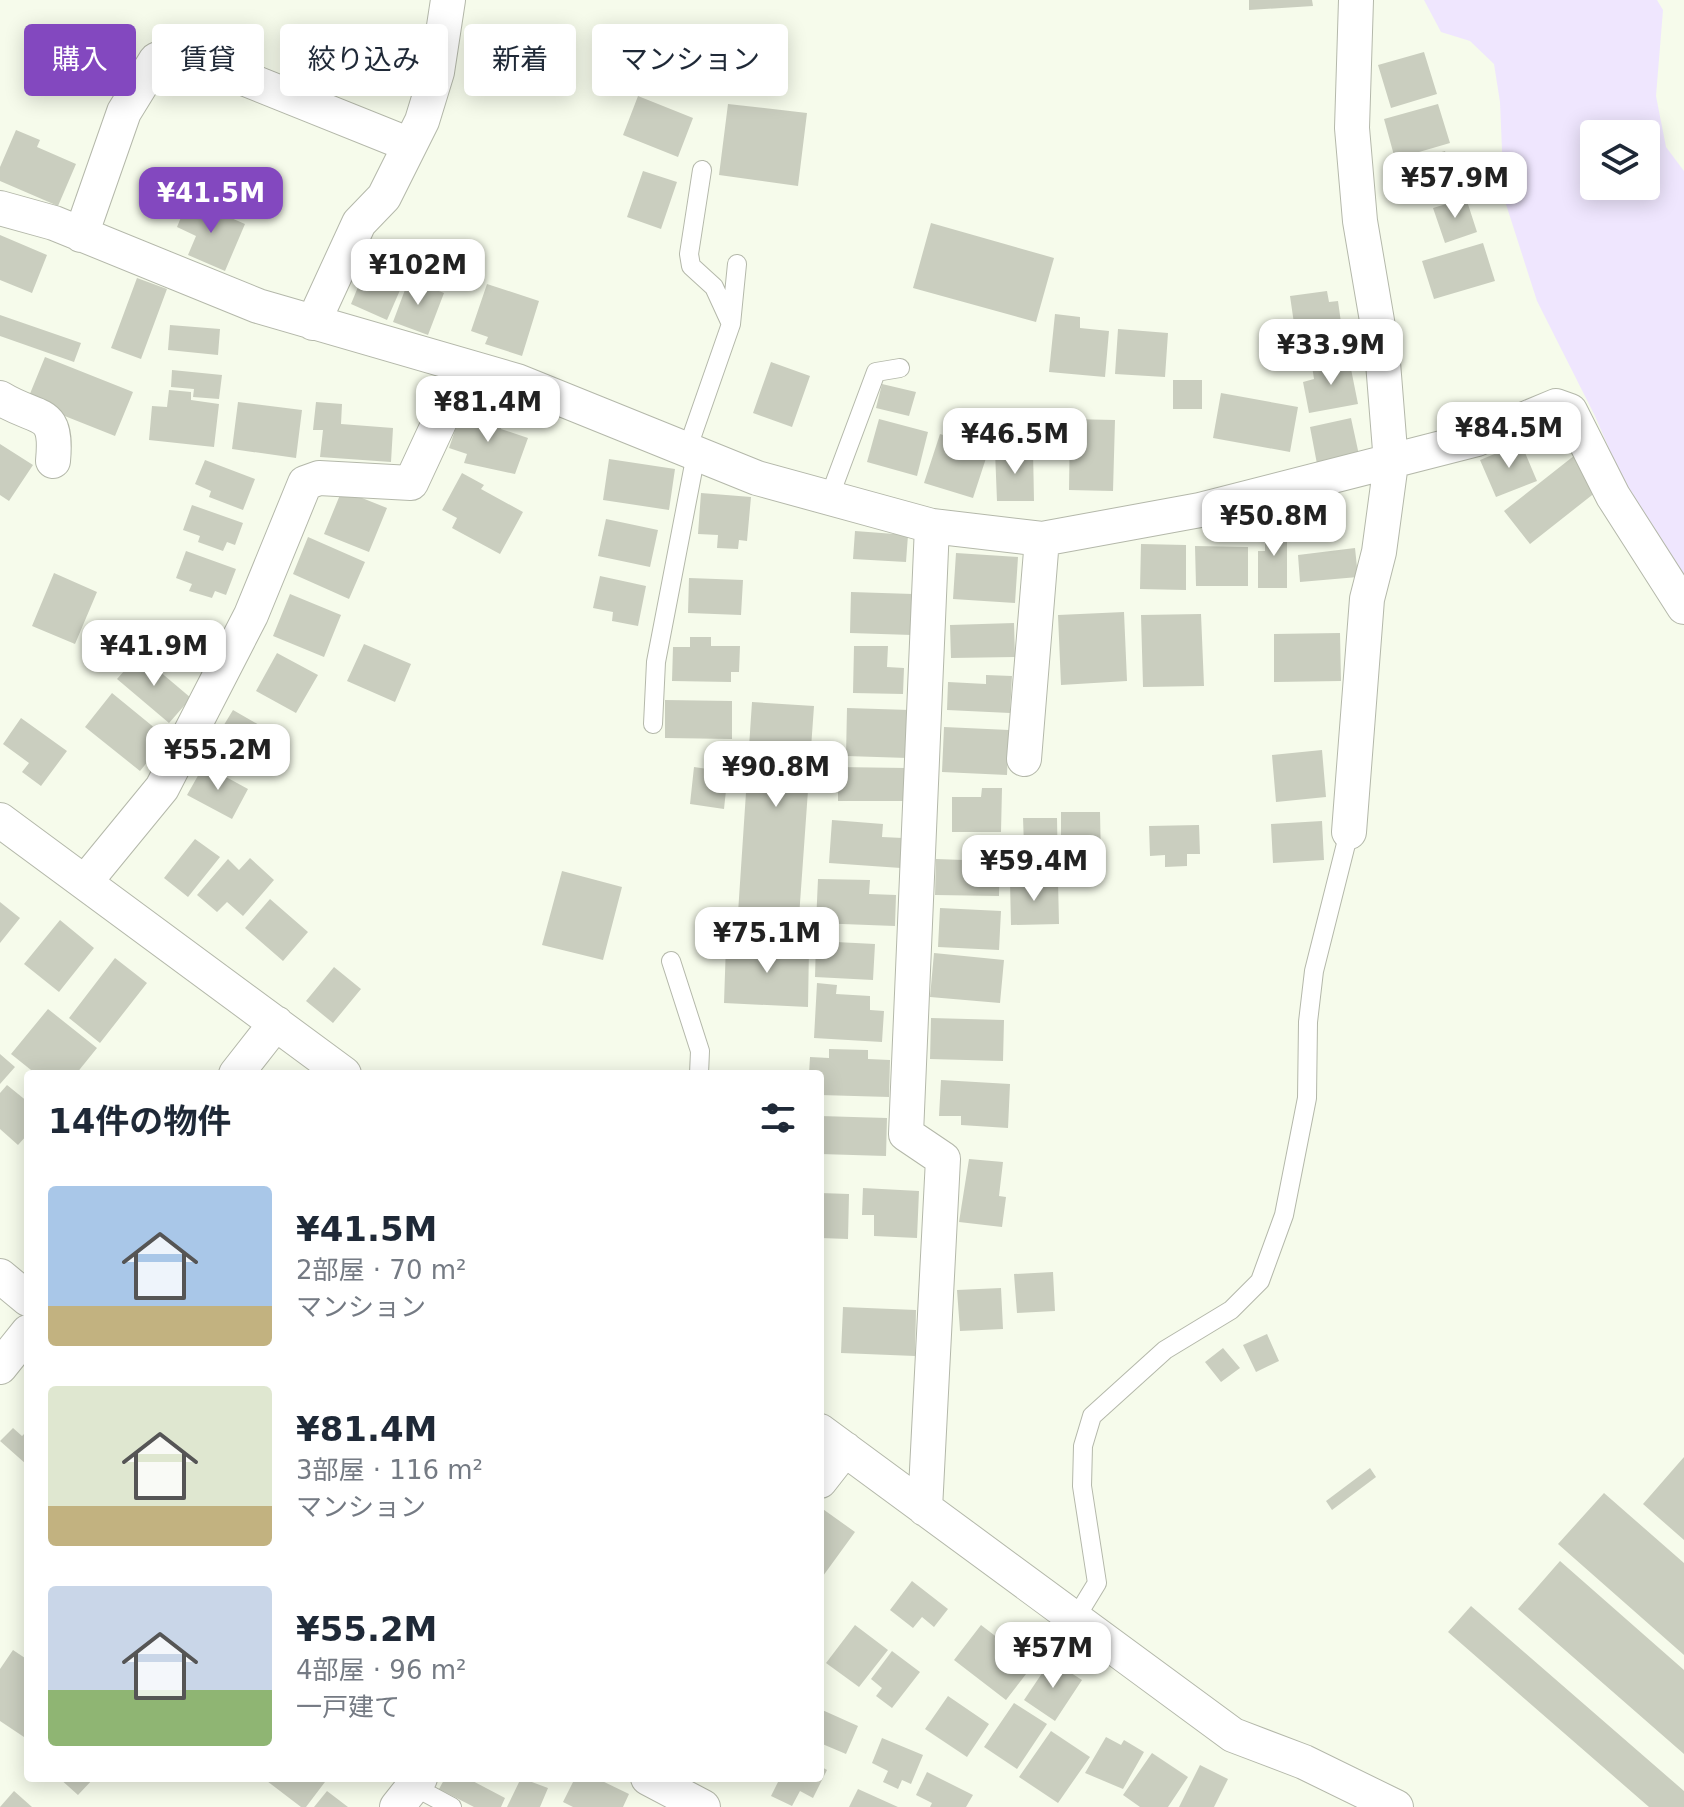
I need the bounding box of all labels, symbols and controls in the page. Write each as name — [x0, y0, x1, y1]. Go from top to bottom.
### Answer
chip: 購入 — [24, 24, 136, 96]
chip: 賃貸 — [152, 24, 264, 96]
chip: 絞り込み — [280, 24, 448, 96]
chip: 新着 — [464, 24, 576, 96]
chip: マンション — [592, 24, 788, 96]
map controls — [1580, 120, 1660, 200]
button: layers — [1580, 120, 1660, 200]
pin: ¥57.9M — [1390, 152, 1520, 220]
text: ¥57.9M — [1401, 163, 1509, 193]
pin: ¥41.5M — [146, 167, 276, 235]
text: ¥41.5M — [157, 178, 265, 208]
pin: ¥102M — [362, 239, 474, 307]
text: ¥102M — [369, 250, 467, 280]
pin: ¥33.9M — [1266, 319, 1396, 387]
text: ¥33.9M — [1277, 330, 1385, 360]
pin: ¥81.4M — [423, 376, 553, 444]
text: ¥81.4M — [434, 387, 542, 417]
pin: ¥84.5M — [1444, 402, 1574, 470]
pin: ¥46.5M — [950, 408, 1080, 476]
text: ¥84.5M — [1455, 413, 1563, 443]
text: ¥46.5M — [961, 419, 1069, 449]
pin: ¥50.8M — [1209, 490, 1339, 558]
text: ¥50.8M — [1220, 501, 1328, 531]
pin: ¥41.9M — [89, 620, 219, 688]
text: ¥41.9M — [100, 631, 208, 661]
pin: ¥55.2M — [153, 724, 283, 792]
text: ¥55.2M — [164, 735, 272, 765]
pin: ¥90.8M — [711, 741, 841, 809]
text: ¥90.8M — [722, 752, 830, 782]
pin: ¥59.4M — [969, 835, 1099, 903]
text: ¥59.4M — [980, 846, 1088, 876]
pin: ¥75.1M — [702, 907, 832, 975]
text: ¥75.1M — [713, 918, 821, 948]
icon: filters — [756, 1096, 800, 1140]
text: 14件の物件 — [48, 1101, 231, 1141]
text: ¥41.5M — [296, 1209, 437, 1249]
icon: home — [112, 1218, 208, 1314]
text: 2部屋 · 70 m² — [296, 1255, 466, 1285]
text: マンション — [296, 1292, 426, 1322]
text: ¥81.4M — [296, 1409, 437, 1449]
icon: home — [112, 1418, 208, 1514]
text: 3部屋 · 116 m² — [296, 1455, 483, 1485]
text: マンション — [296, 1492, 426, 1522]
text: ¥55.2M — [296, 1609, 437, 1649]
icon: home — [112, 1618, 208, 1714]
pin: ¥57M — [1006, 1622, 1100, 1690]
text: ¥57M — [1013, 1633, 1093, 1663]
text: 4部屋 · 96 m² — [296, 1655, 466, 1685]
text: 一戸建て — [296, 1692, 400, 1722]

